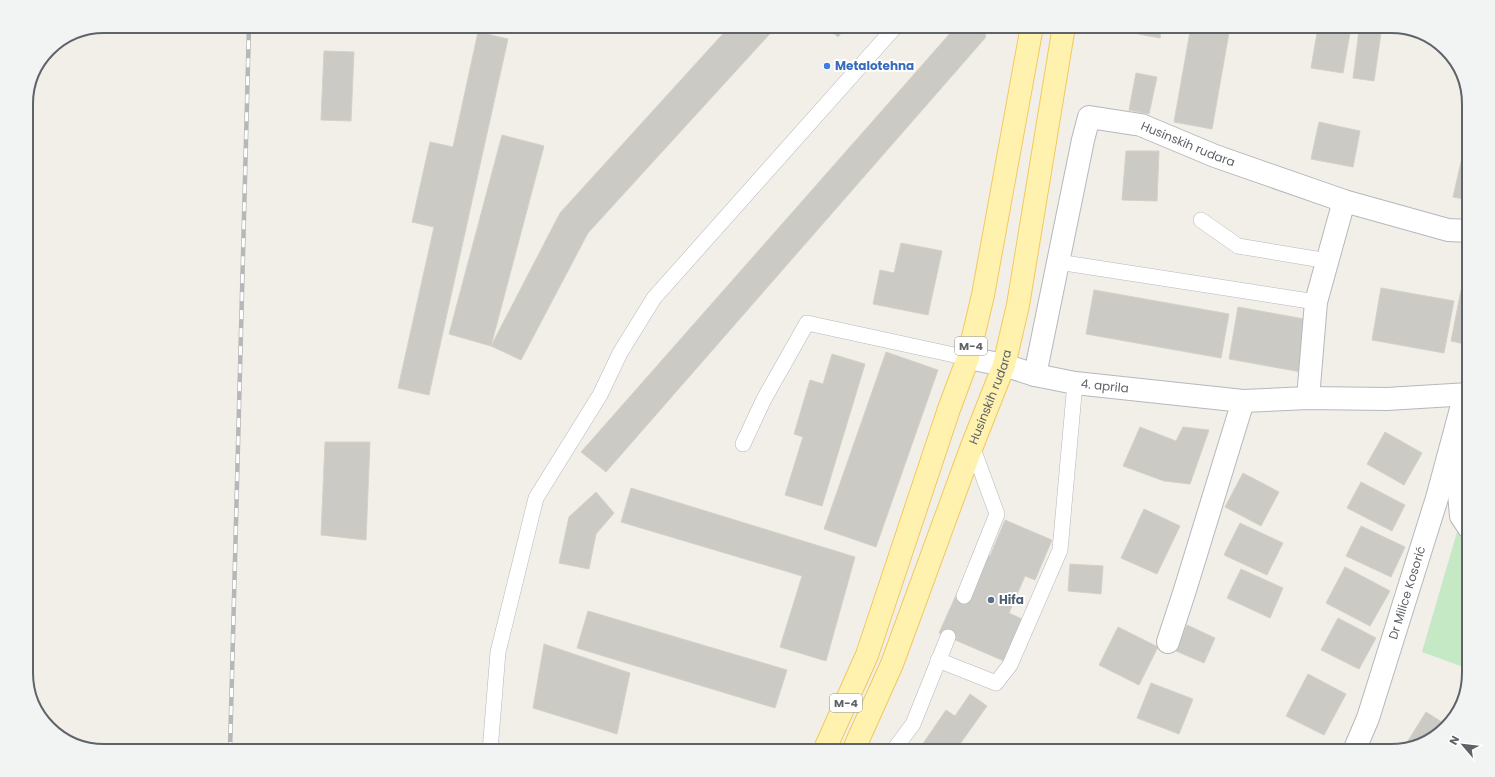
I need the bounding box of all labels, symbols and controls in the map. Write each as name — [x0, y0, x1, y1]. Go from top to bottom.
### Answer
place label: Metalotehna — [835, 57, 914, 74]
marker: Metalotehna — [822, 61, 832, 71]
street label: Husinskih rudara — [1139, 117, 1237, 170]
road number: M-4 — [955, 337, 987, 355]
street label: Husinskih rudara — [964, 348, 1015, 447]
street label: 4. aprila — [1080, 375, 1130, 397]
street label: Dr Milice Kosorić — [1384, 544, 1429, 641]
place label: Hifa — [999, 591, 1024, 608]
marker: Hifa — [986, 595, 996, 605]
road number: M-4 — [830, 694, 862, 712]
north arrow — [1443, 725, 1483, 765]
text: N — [1445, 733, 1463, 748]

